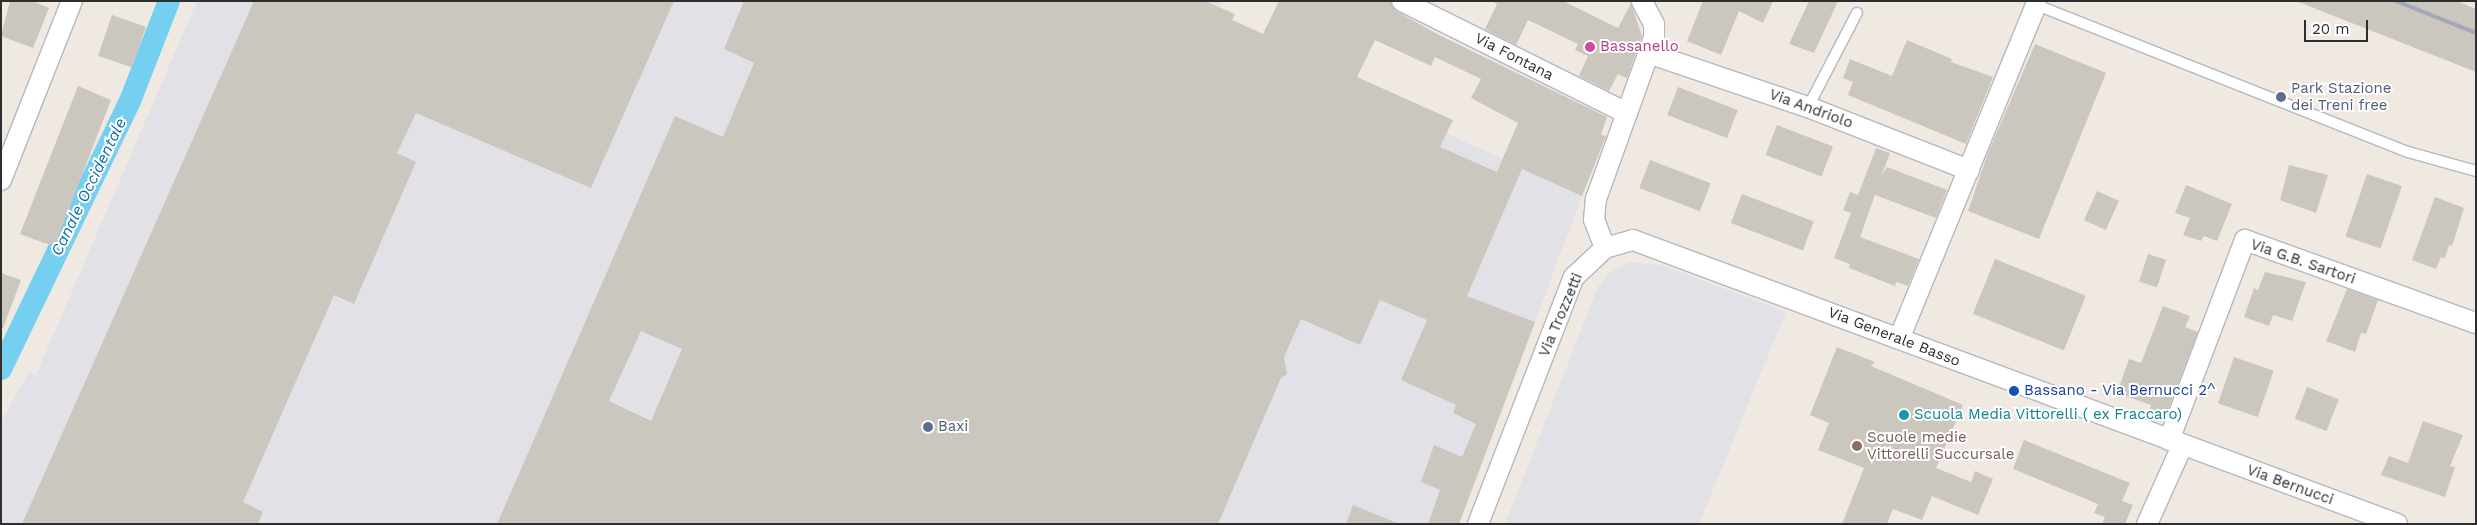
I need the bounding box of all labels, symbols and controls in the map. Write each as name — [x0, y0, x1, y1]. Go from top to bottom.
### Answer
scale bar — [2307, 10, 2371, 42]
text: 20 m — [2312, 20, 2350, 38]
street label: Via Fontana — [1471, 29, 1557, 85]
place label: Bassanello — [1600, 38, 1679, 56]
marker: Bassanello — [1584, 41, 1596, 53]
place label: Park Stazione dei Treni free — [2291, 79, 2392, 114]
street label: Via Andriolo — [1766, 85, 1856, 133]
marker: Park Stazione dei Treni free — [2275, 91, 2287, 103]
water label: Canale Occidentale — [47, 115, 131, 259]
street label: Via G.B. Sartori — [2248, 236, 2358, 288]
street label: Via Trozzetti — [1535, 270, 1587, 360]
street label: Via Generale Basso — [1825, 303, 1963, 371]
place label: Bassano - Via Bernucci 2^ — [2024, 382, 2216, 400]
marker: Bassano - Via Bernucci 2^ — [2008, 385, 2020, 397]
place label: Scuola Media Vittorelli ( ex Fraccaro) — [1914, 406, 2183, 424]
marker: Scuola Media Vittorelli ( ex Fraccaro) — [1898, 409, 1910, 421]
place label: Baxi — [938, 418, 968, 436]
marker: Baxi — [922, 421, 934, 433]
place label: Scuole medie Vittorelli Succursale — [1867, 428, 2014, 463]
marker: Scuole medie Vittorelli Succursale — [1851, 440, 1863, 452]
street label: Via Bernucci — [2244, 461, 2336, 509]

